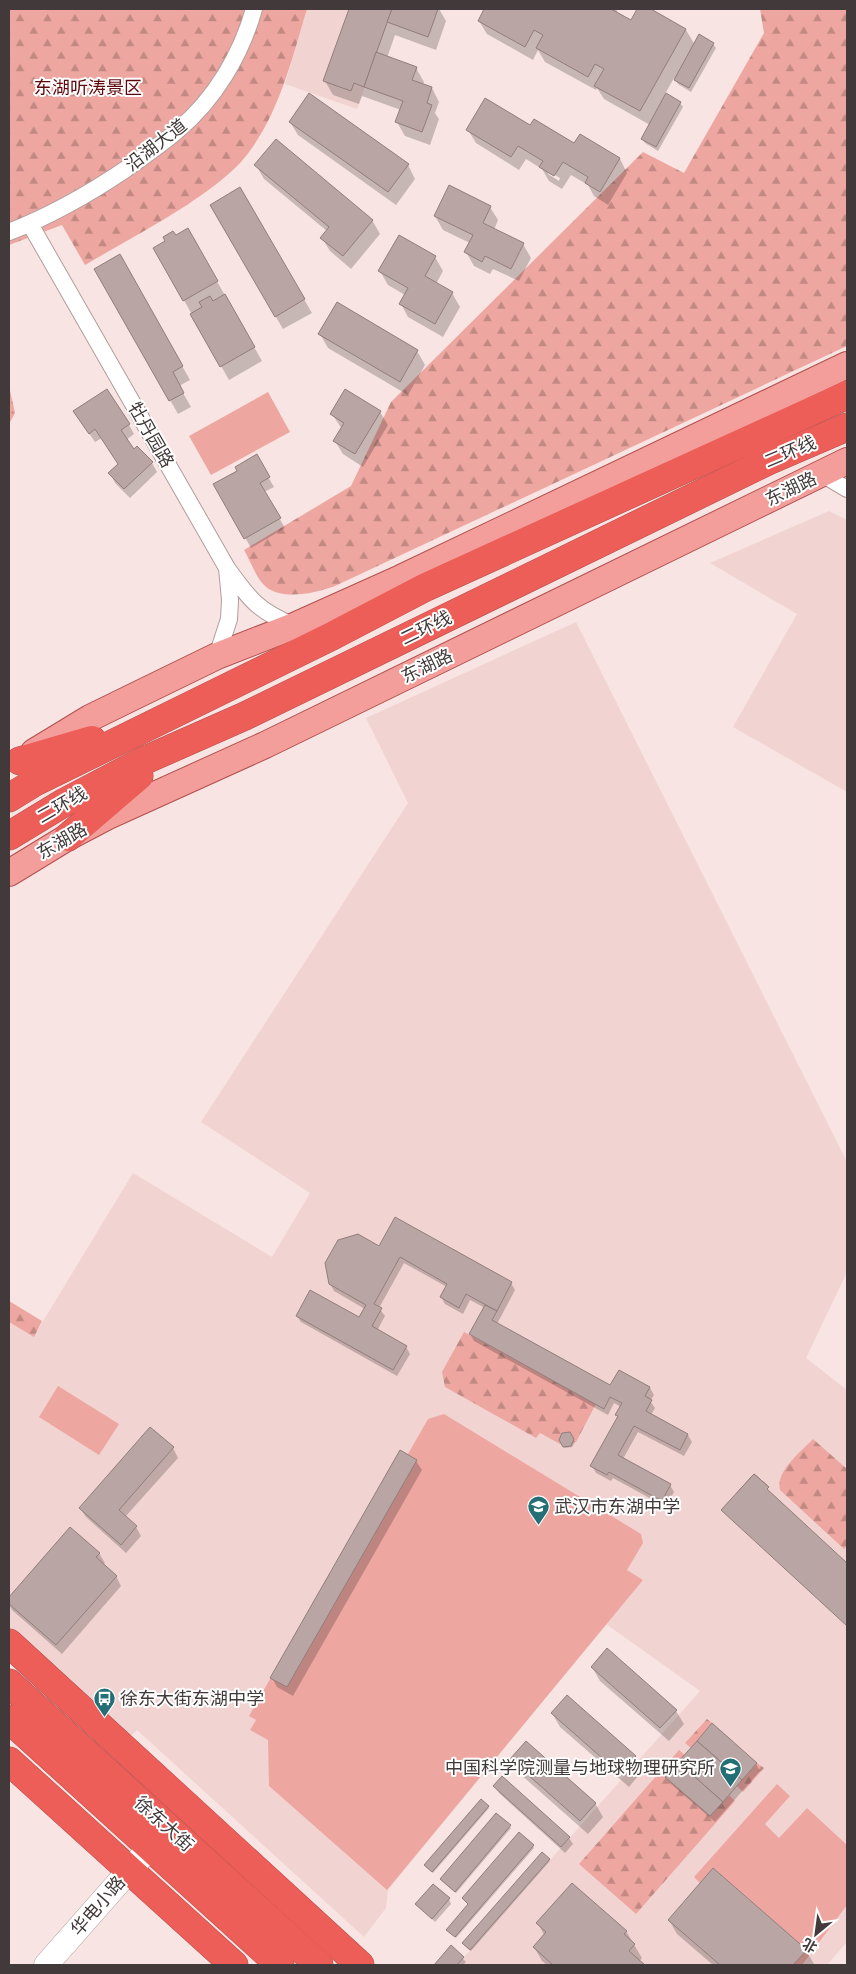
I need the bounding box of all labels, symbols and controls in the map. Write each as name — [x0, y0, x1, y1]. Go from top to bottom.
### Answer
park label: 东湖听涛景区 — [34, 77, 142, 99]
street label: 沿湖大道 — [121, 114, 191, 176]
street label: 牡丹园路 — [123, 398, 179, 472]
street label: 二环线 — [761, 431, 819, 473]
street label: 东湖路 — [762, 467, 820, 511]
street label: 二环线 — [397, 606, 455, 650]
street label: 东湖路 — [398, 644, 456, 688]
street label: 二环线 — [33, 782, 91, 828]
street label: 东湖路 — [33, 818, 91, 864]
school or university icon: 武汉市东湖中学 — [526, 1495, 550, 1526]
place label: 武汉市东湖中学 — [554, 1496, 680, 1518]
bus stop icon: 徐东大街东湖中学 — [92, 1687, 116, 1718]
place label: 徐东大街东湖中学 — [120, 1688, 264, 1710]
school or university icon: 中国科学院测量与地球物理研究所 — [719, 1756, 743, 1787]
place label: 中国科学院测量与地球物理研究所 — [445, 1757, 715, 1779]
street label: 徐东大街 — [130, 1792, 198, 1856]
street label: 华电小路 — [66, 1872, 130, 1940]
north arrow — [791, 1909, 841, 1959]
text: 北 — [800, 1934, 820, 1956]

